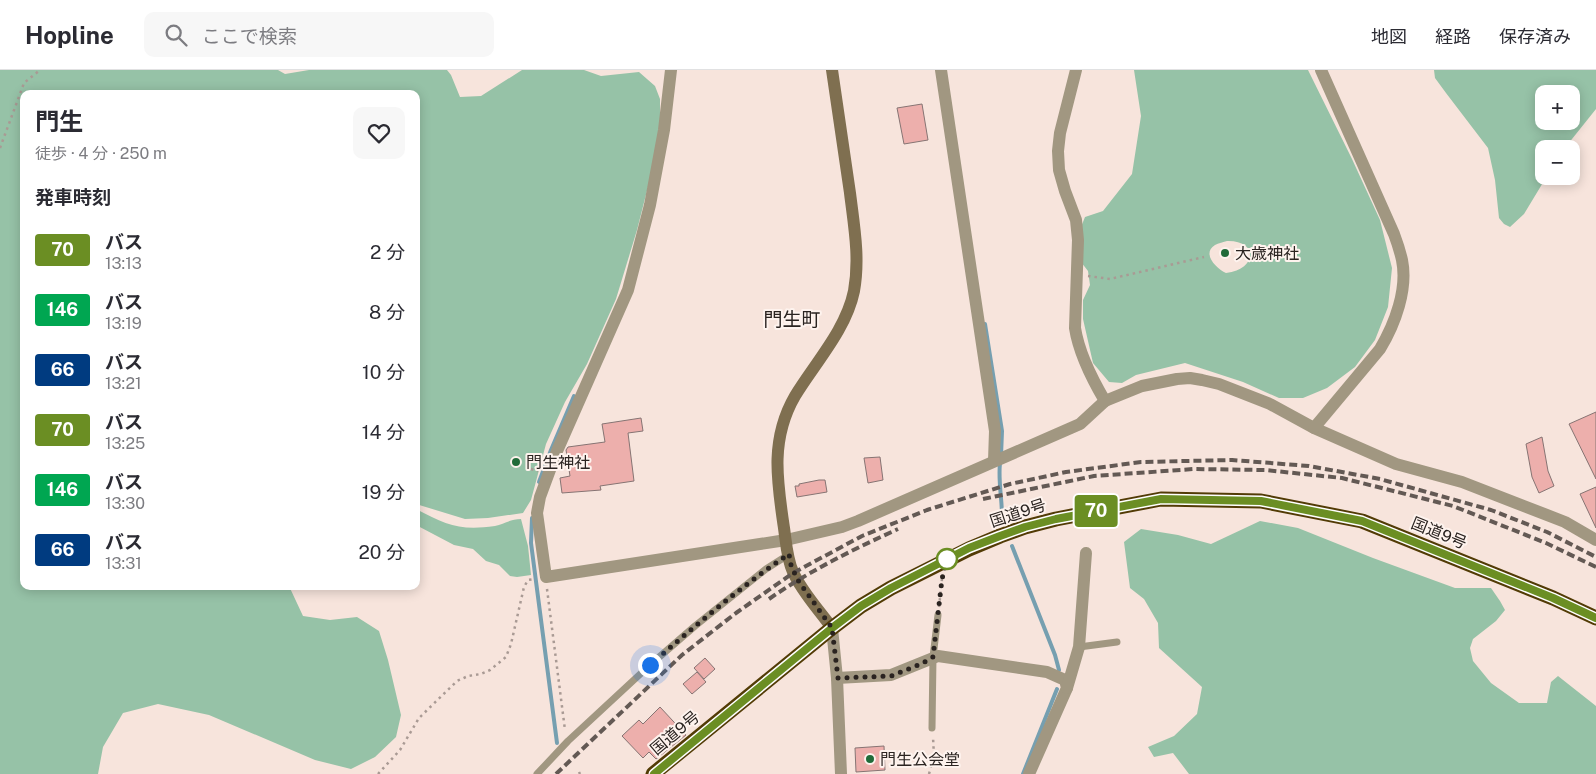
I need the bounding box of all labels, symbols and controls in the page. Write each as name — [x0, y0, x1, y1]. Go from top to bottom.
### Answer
search box — [144, 12, 494, 57]
text: Hopline — [25, 21, 114, 49]
icon: search — [162, 21, 190, 49]
text: ここで検索 — [202, 25, 297, 47]
text: 地図 — [1371, 26, 1407, 47]
text: 経路 — [1435, 26, 1471, 47]
text: 保存済み — [1499, 26, 1571, 47]
map controls — [1535, 85, 1580, 185]
button: + — [1535, 85, 1580, 130]
text: 門生 — [35, 107, 83, 135]
button: heart — [353, 107, 405, 159]
button: − — [1535, 140, 1580, 185]
text: 徒歩 · 4 分 · 250 m — [35, 144, 167, 163]
text: 発車時刻 — [35, 186, 111, 208]
text: バス — [105, 231, 143, 253]
text: 70 — [51, 239, 74, 260]
text: 2 分 — [370, 241, 405, 263]
place label: 大歳神社 — [1235, 244, 1299, 263]
marker: 大歳神社 — [1219, 247, 1231, 259]
text: 13:13 — [105, 254, 142, 273]
text: バス — [105, 291, 143, 313]
text: 146 — [47, 299, 78, 320]
text: 8 分 — [369, 301, 405, 323]
district label: 門生町 — [763, 308, 821, 330]
text: 13:19 — [105, 314, 142, 333]
text: バス — [105, 351, 143, 373]
text: 66 — [51, 359, 74, 380]
text: 10 分 — [362, 361, 405, 383]
text: 13:21 — [105, 374, 142, 393]
text: バス — [105, 411, 143, 433]
text: 70 — [51, 419, 74, 440]
text: 14 分 — [362, 421, 405, 443]
text: 13:25 — [105, 434, 145, 453]
place label: 門生神社 — [526, 453, 590, 472]
marker: 門生神社 — [510, 456, 522, 468]
text: バス — [105, 471, 143, 493]
text: 146 — [47, 479, 78, 500]
text: 19 分 — [362, 481, 405, 503]
text: 13:30 — [105, 494, 145, 513]
street label: 国道9号 — [987, 495, 1049, 531]
line badge: 70 — [1074, 495, 1118, 527]
text: 70 — [1085, 500, 1107, 521]
street label: 国道9号 — [1409, 513, 1469, 553]
text: バス — [105, 531, 143, 553]
text: 66 — [51, 539, 74, 560]
text: 20 分 — [358, 541, 405, 563]
unlabelled marker — [936, 548, 958, 570]
text: 13:31 — [105, 554, 142, 573]
your location — [638, 653, 663, 678]
street label: 国道9号 — [647, 707, 703, 759]
place label: 門生公会堂 — [880, 750, 960, 769]
marker: 門生公会堂 — [864, 753, 876, 765]

